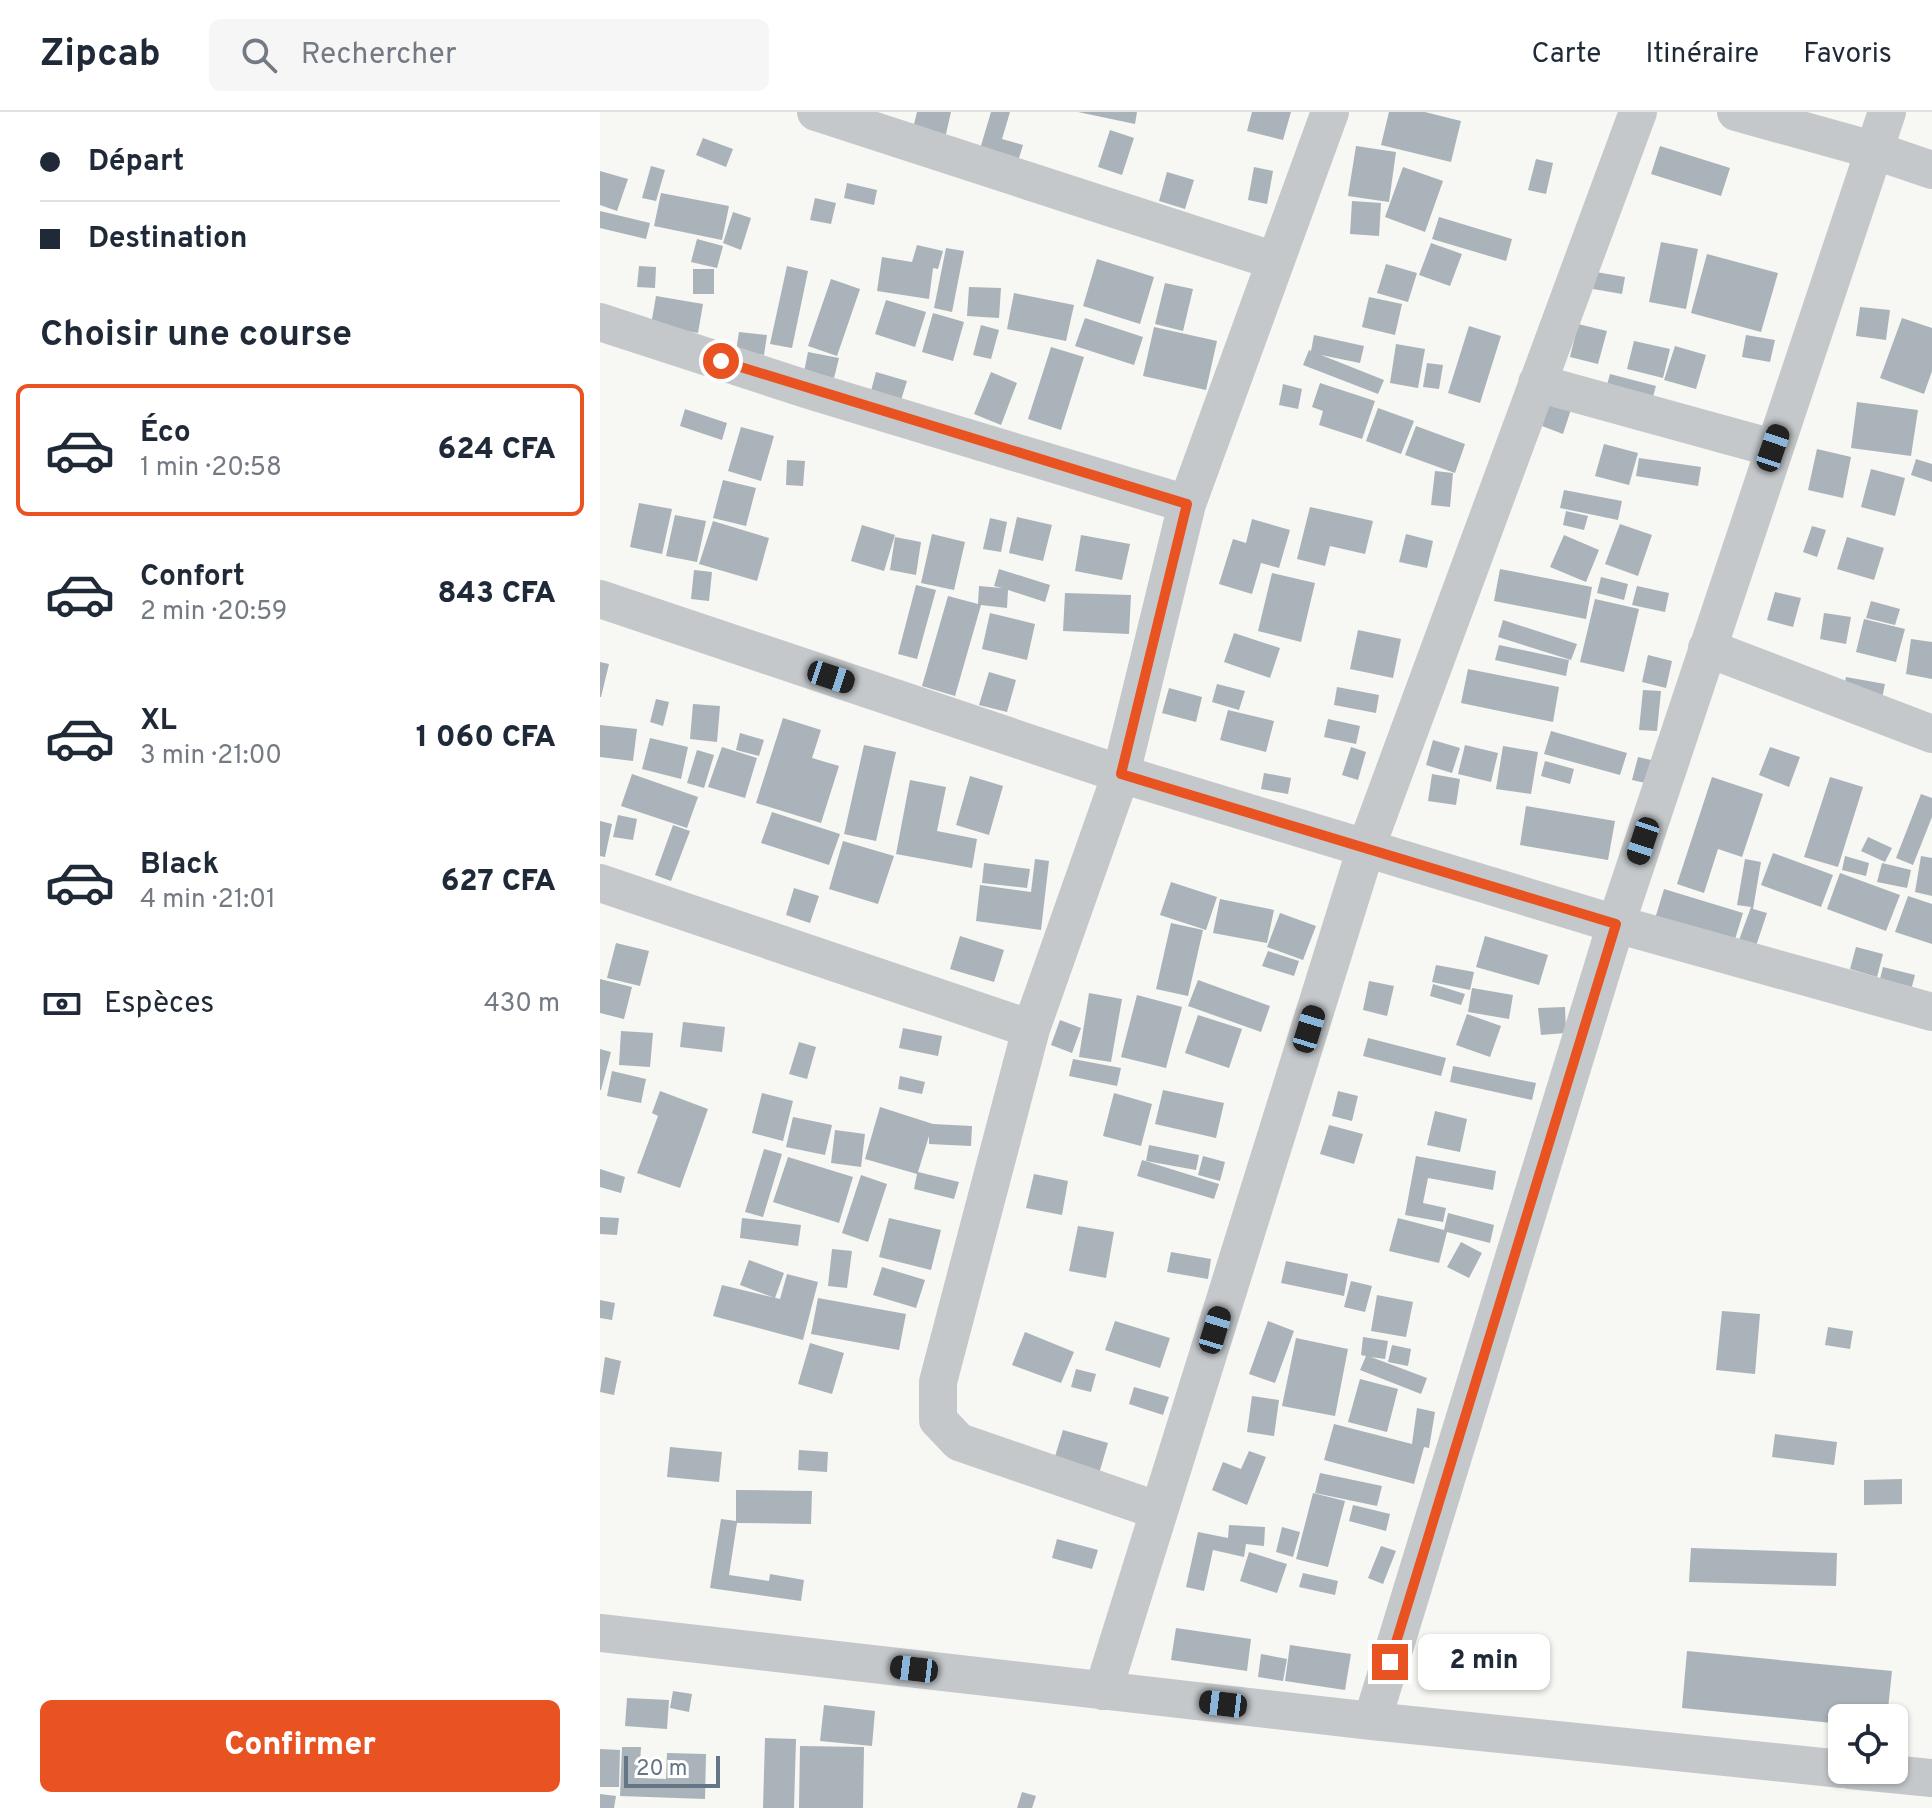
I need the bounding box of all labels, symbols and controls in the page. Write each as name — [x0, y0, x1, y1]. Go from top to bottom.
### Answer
search box — [209, 19, 769, 91]
text: Zipcab — [40, 31, 161, 80]
icon: search — [237, 33, 281, 77]
text: Rechercher — [301, 37, 457, 74]
text: Carte — [1532, 37, 1601, 73]
text: Itinéraire — [1645, 37, 1759, 73]
text: Favoris — [1803, 37, 1892, 73]
text: Départ — [88, 144, 184, 181]
text: Destination — [88, 221, 247, 258]
text: Choisir une course — [40, 313, 352, 359]
route start — [703, 343, 739, 379]
icon: car — [44, 414, 116, 486]
text: Éco — [140, 415, 191, 452]
car — [1754, 421, 1792, 475]
text: 624 CFA — [438, 432, 556, 469]
text: 1 min · 20:58 — [140, 452, 282, 485]
icon: car — [44, 558, 116, 630]
text: Confort — [140, 559, 245, 596]
text: 843 CFA — [438, 576, 556, 613]
text: 2 min · 20:59 — [140, 596, 287, 629]
car — [804, 658, 858, 696]
icon: car — [44, 702, 116, 774]
text: XL — [140, 703, 177, 740]
text: 1 060 CFA — [416, 720, 556, 757]
text: 3 min · 21:00 — [140, 740, 282, 773]
car — [1624, 814, 1662, 868]
icon: car — [44, 846, 116, 918]
text: Black — [140, 847, 219, 884]
text: 627 CFA — [441, 864, 556, 901]
text: 4 min · 21:01 — [140, 884, 276, 917]
icon: cash — [40, 982, 84, 1026]
text: Espèces — [104, 986, 214, 1023]
text: 430 m — [484, 988, 560, 1021]
car — [1291, 1003, 1327, 1055]
car — [1197, 1304, 1233, 1356]
callout: 2 min — [1418, 1634, 1550, 1690]
route end — [1372, 1644, 1408, 1680]
text: 2 min — [1450, 1645, 1518, 1678]
car — [889, 1654, 939, 1684]
car — [1198, 1689, 1248, 1719]
button: Confirmer — [40, 1700, 560, 1792]
map controls — [1828, 1704, 1908, 1784]
button: locate — [1828, 1704, 1908, 1784]
scale bar — [624, 1752, 720, 1788]
text: 20 m — [636, 1756, 687, 1783]

